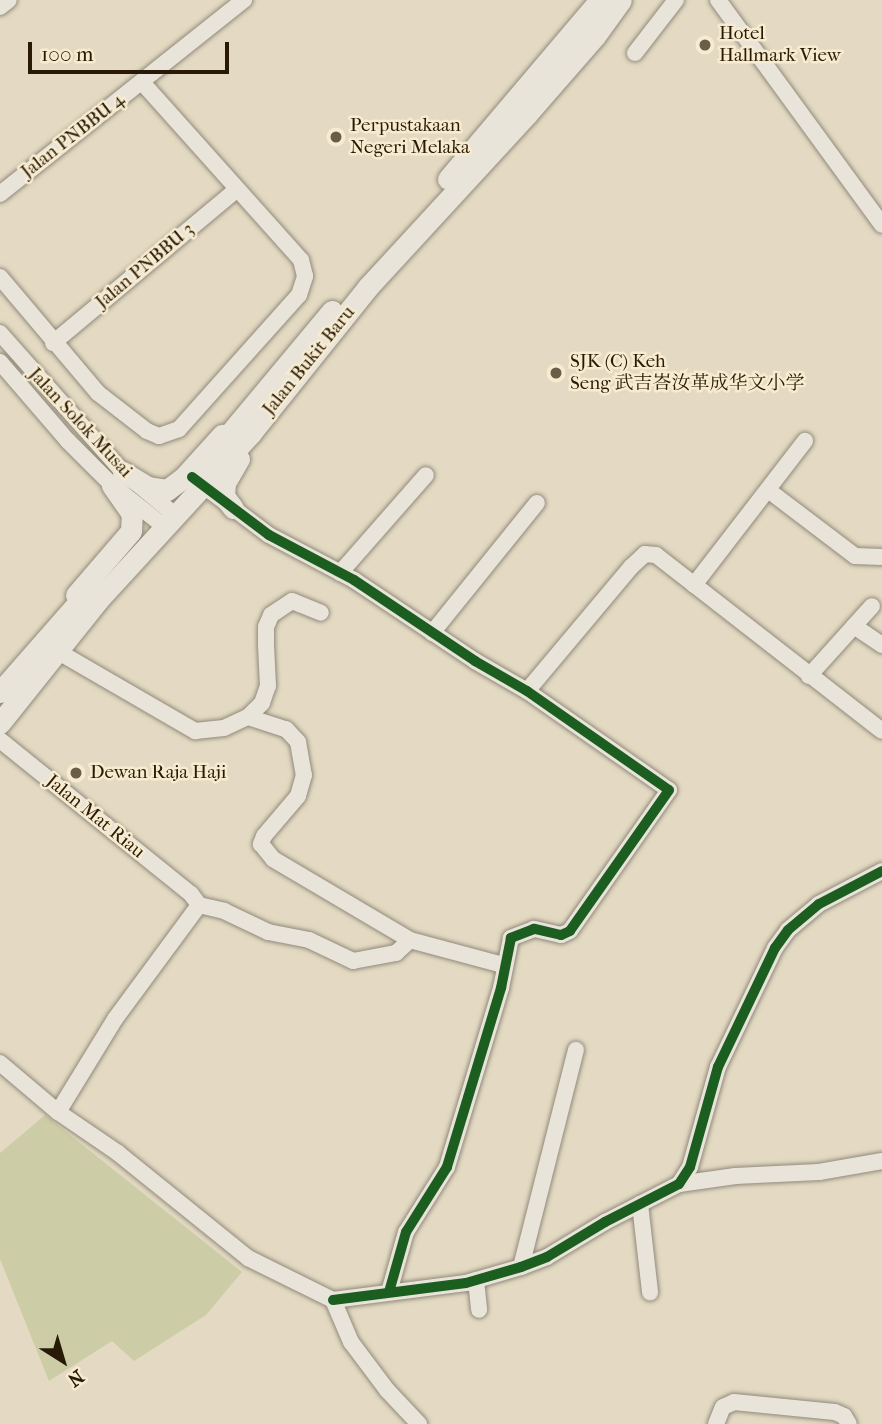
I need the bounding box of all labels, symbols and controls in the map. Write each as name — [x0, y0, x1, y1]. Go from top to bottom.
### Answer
place label: Hotel Hallmark View — [719, 23, 841, 67]
scale bar — [32, 28, 233, 72]
marker: Hotel Hallmark View — [697, 37, 713, 53]
text: 100 m — [41, 42, 94, 66]
street label: Jalan PNBBU 4 — [17, 89, 129, 183]
place label: Perpustakaan Negeri Melaka — [350, 115, 470, 159]
marker: Perpustakaan Negeri Melaka — [328, 129, 344, 145]
street label: Jalan PNBBU 3 — [91, 218, 199, 314]
street label: Jalan Bukit Baru — [258, 302, 360, 420]
place label: SJK (C) Keh Seng 武吉峇汝革成华文小学 — [570, 351, 804, 395]
street label: Jalan Solok Musai — [23, 363, 137, 483]
marker: SJK (C) Keh Seng 武吉峇汝革成华文小学 — [548, 365, 564, 381]
place label: Dewan Raja Haji — [90, 762, 226, 784]
marker: Dewan Raja Haji — [68, 765, 84, 781]
street label: Jalan Mat Riau — [41, 770, 149, 864]
north arrow — [28, 1326, 98, 1396]
text: N — [63, 1365, 88, 1391]

